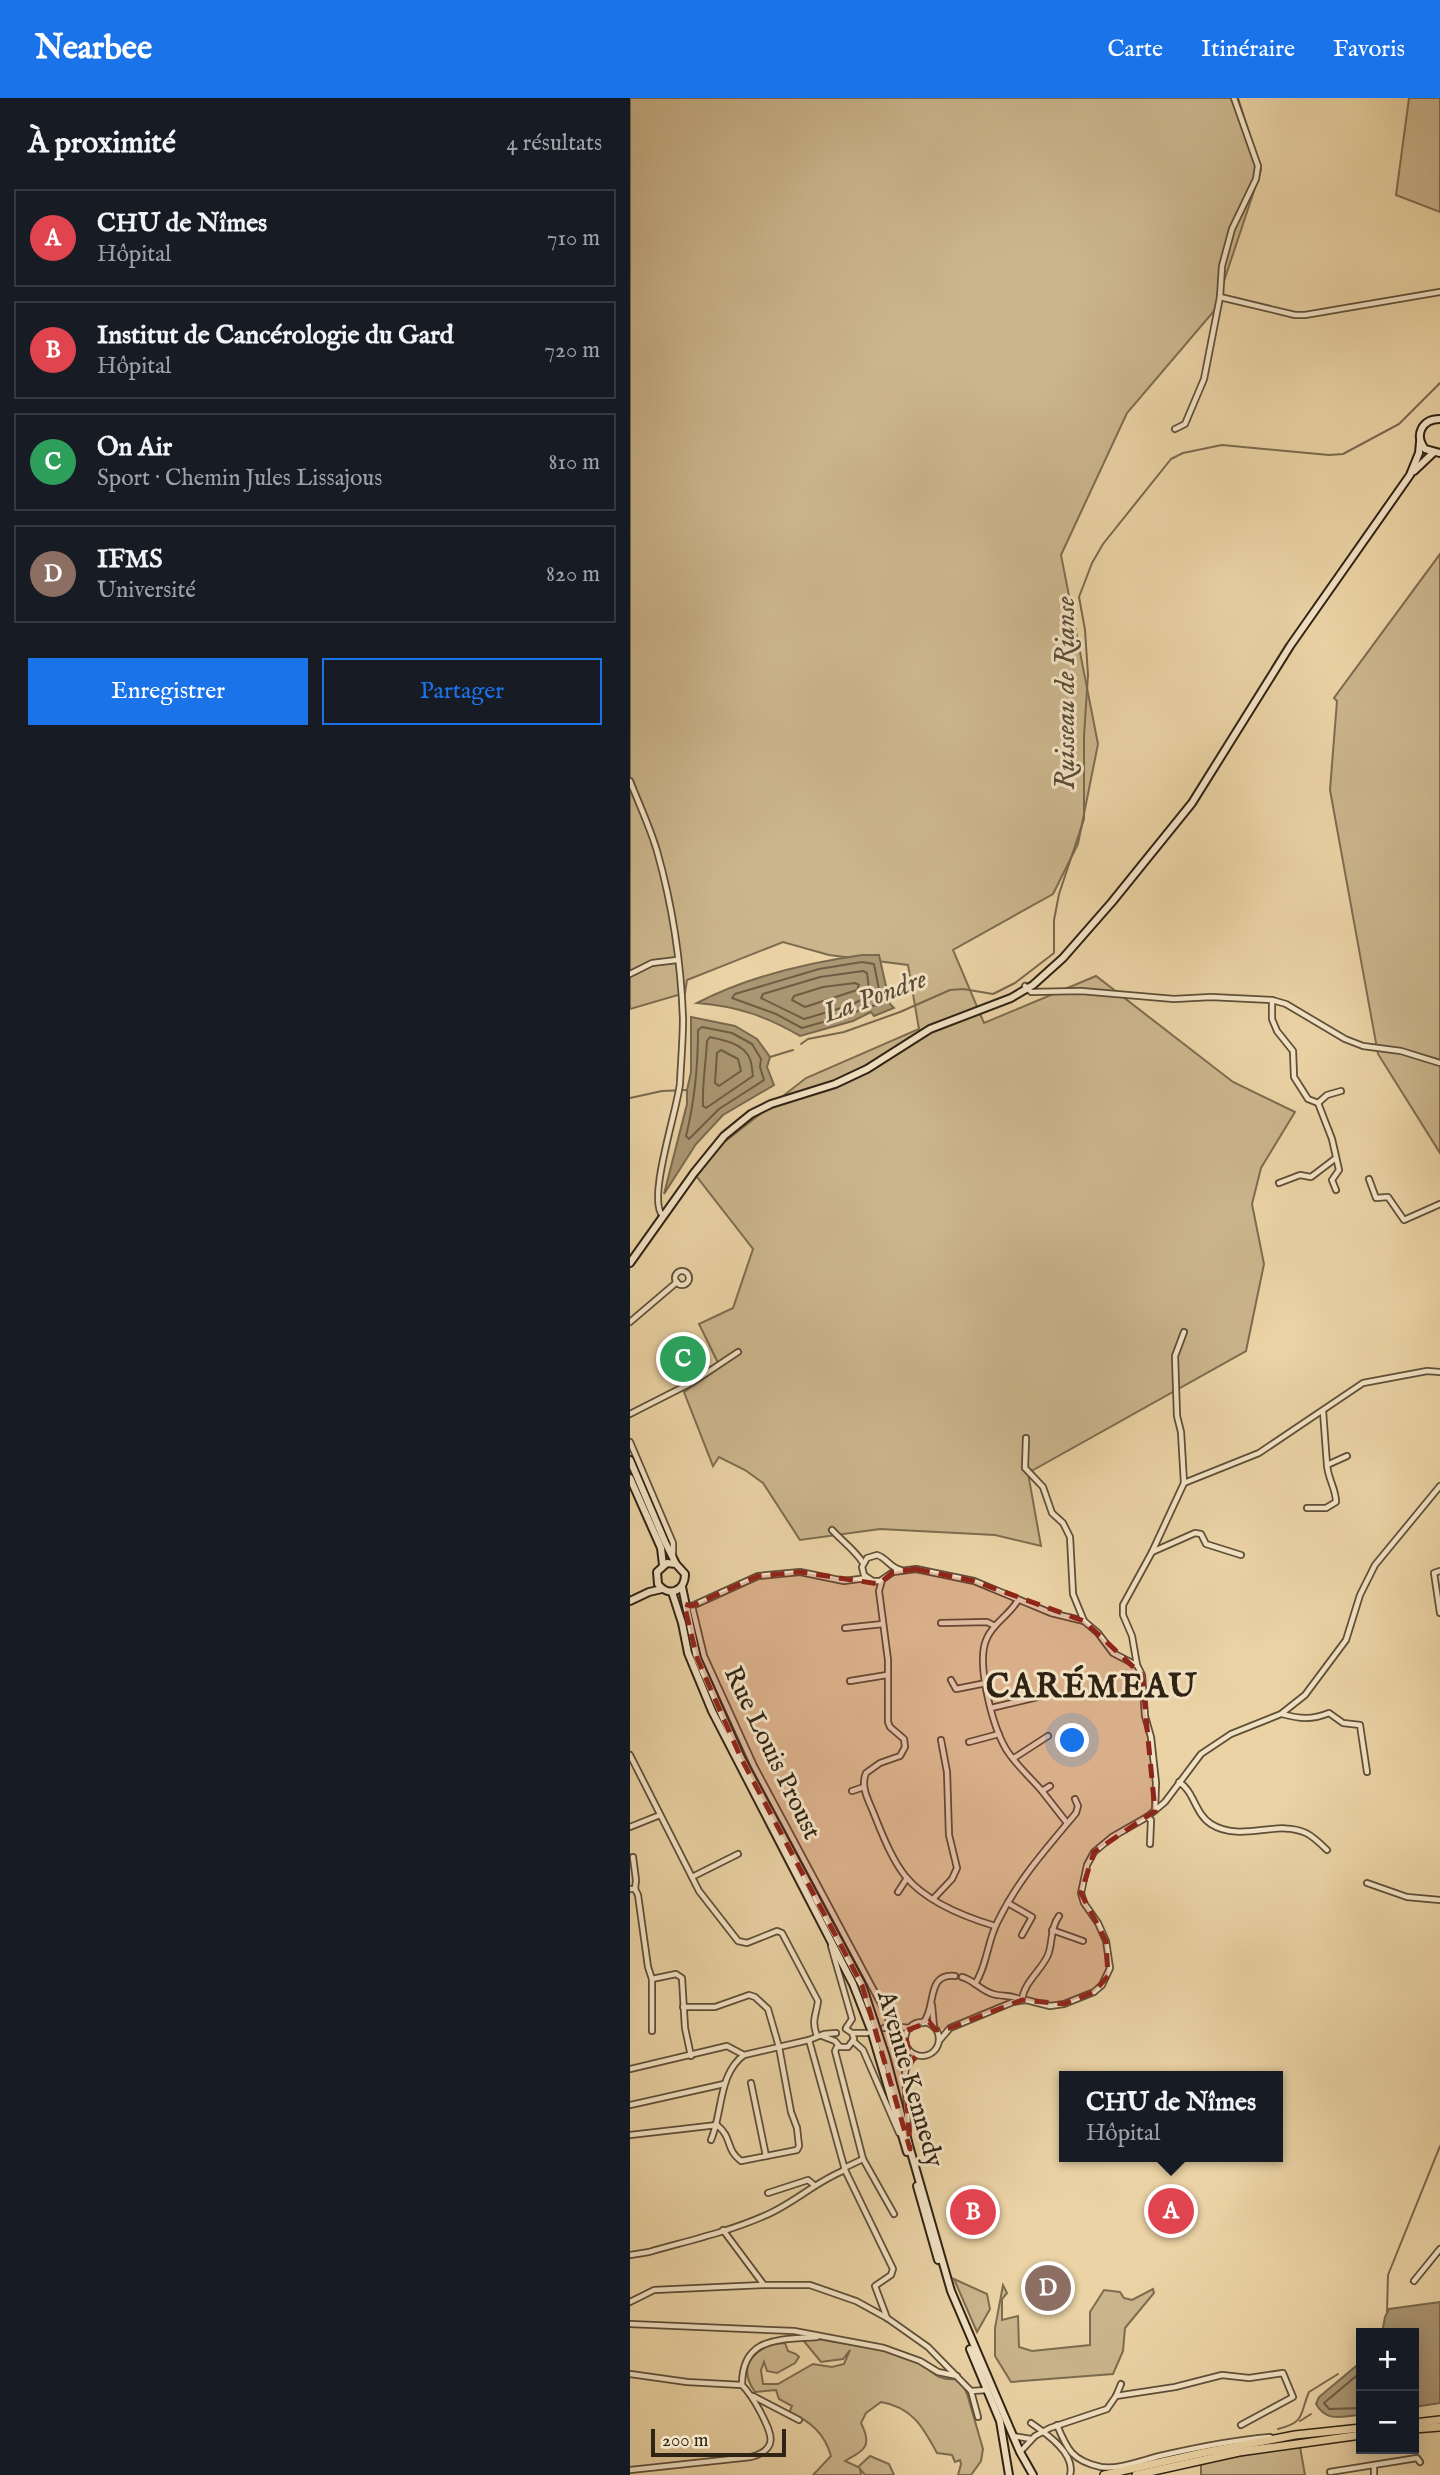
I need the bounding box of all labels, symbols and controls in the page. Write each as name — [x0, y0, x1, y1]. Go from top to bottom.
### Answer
text: Nearbee — [35, 28, 152, 70]
text: Carte — [1107, 34, 1163, 65]
text: Itinéraire — [1201, 34, 1295, 65]
text: Favoris — [1333, 34, 1405, 65]
text: À proximité — [28, 125, 176, 163]
text: 4 résultats — [507, 129, 602, 158]
text: CHU de Nîmes — [97, 207, 267, 240]
text: A — [45, 224, 61, 253]
text: 710 m — [547, 224, 600, 253]
text: Hôpital — [97, 240, 171, 269]
text: Institut de Cancérologie du Gard — [97, 319, 454, 352]
text: B — [45, 336, 61, 365]
text: 720 m — [544, 336, 600, 365]
text: Hôpital — [97, 352, 171, 381]
text: On Air — [97, 431, 172, 464]
text: C — [45, 448, 61, 477]
text: 810 m — [548, 448, 600, 477]
text: Sport · Chemin Jules Lissajous — [97, 464, 382, 493]
text: IFMS — [97, 543, 162, 576]
text: D — [44, 560, 62, 589]
text: 820 m — [546, 560, 600, 589]
text: Université — [97, 576, 196, 605]
water label: Ruisseau de Rianse — [1049, 596, 1084, 790]
button: Enregistrer — [28, 658, 308, 725]
button: Partager — [322, 658, 602, 725]
water label: La Pondre — [817, 962, 932, 1032]
pin: C — [660, 1333, 706, 1385]
street label: Rue Louis Proust — [716, 1661, 828, 1845]
district label: CARÉMEAU — [986, 1664, 1198, 1709]
your location — [1055, 1723, 1089, 1757]
street label: Avenue Kennedy — [869, 1986, 951, 2171]
popup — [1059, 2071, 1283, 2162]
text: CHU de Nîmes — [1086, 2086, 1256, 2119]
text: Hôpital — [1086, 2119, 1160, 2148]
pin: A — [1148, 2185, 1194, 2237]
pin: B — [950, 2186, 996, 2238]
pin: D — [1025, 2262, 1071, 2314]
map controls — [1356, 2328, 1419, 2454]
button: + — [1356, 2328, 1419, 2391]
button: − — [1356, 2391, 1419, 2454]
scale bar — [651, 2426, 786, 2458]
text: 200 m — [662, 2429, 708, 2453]

